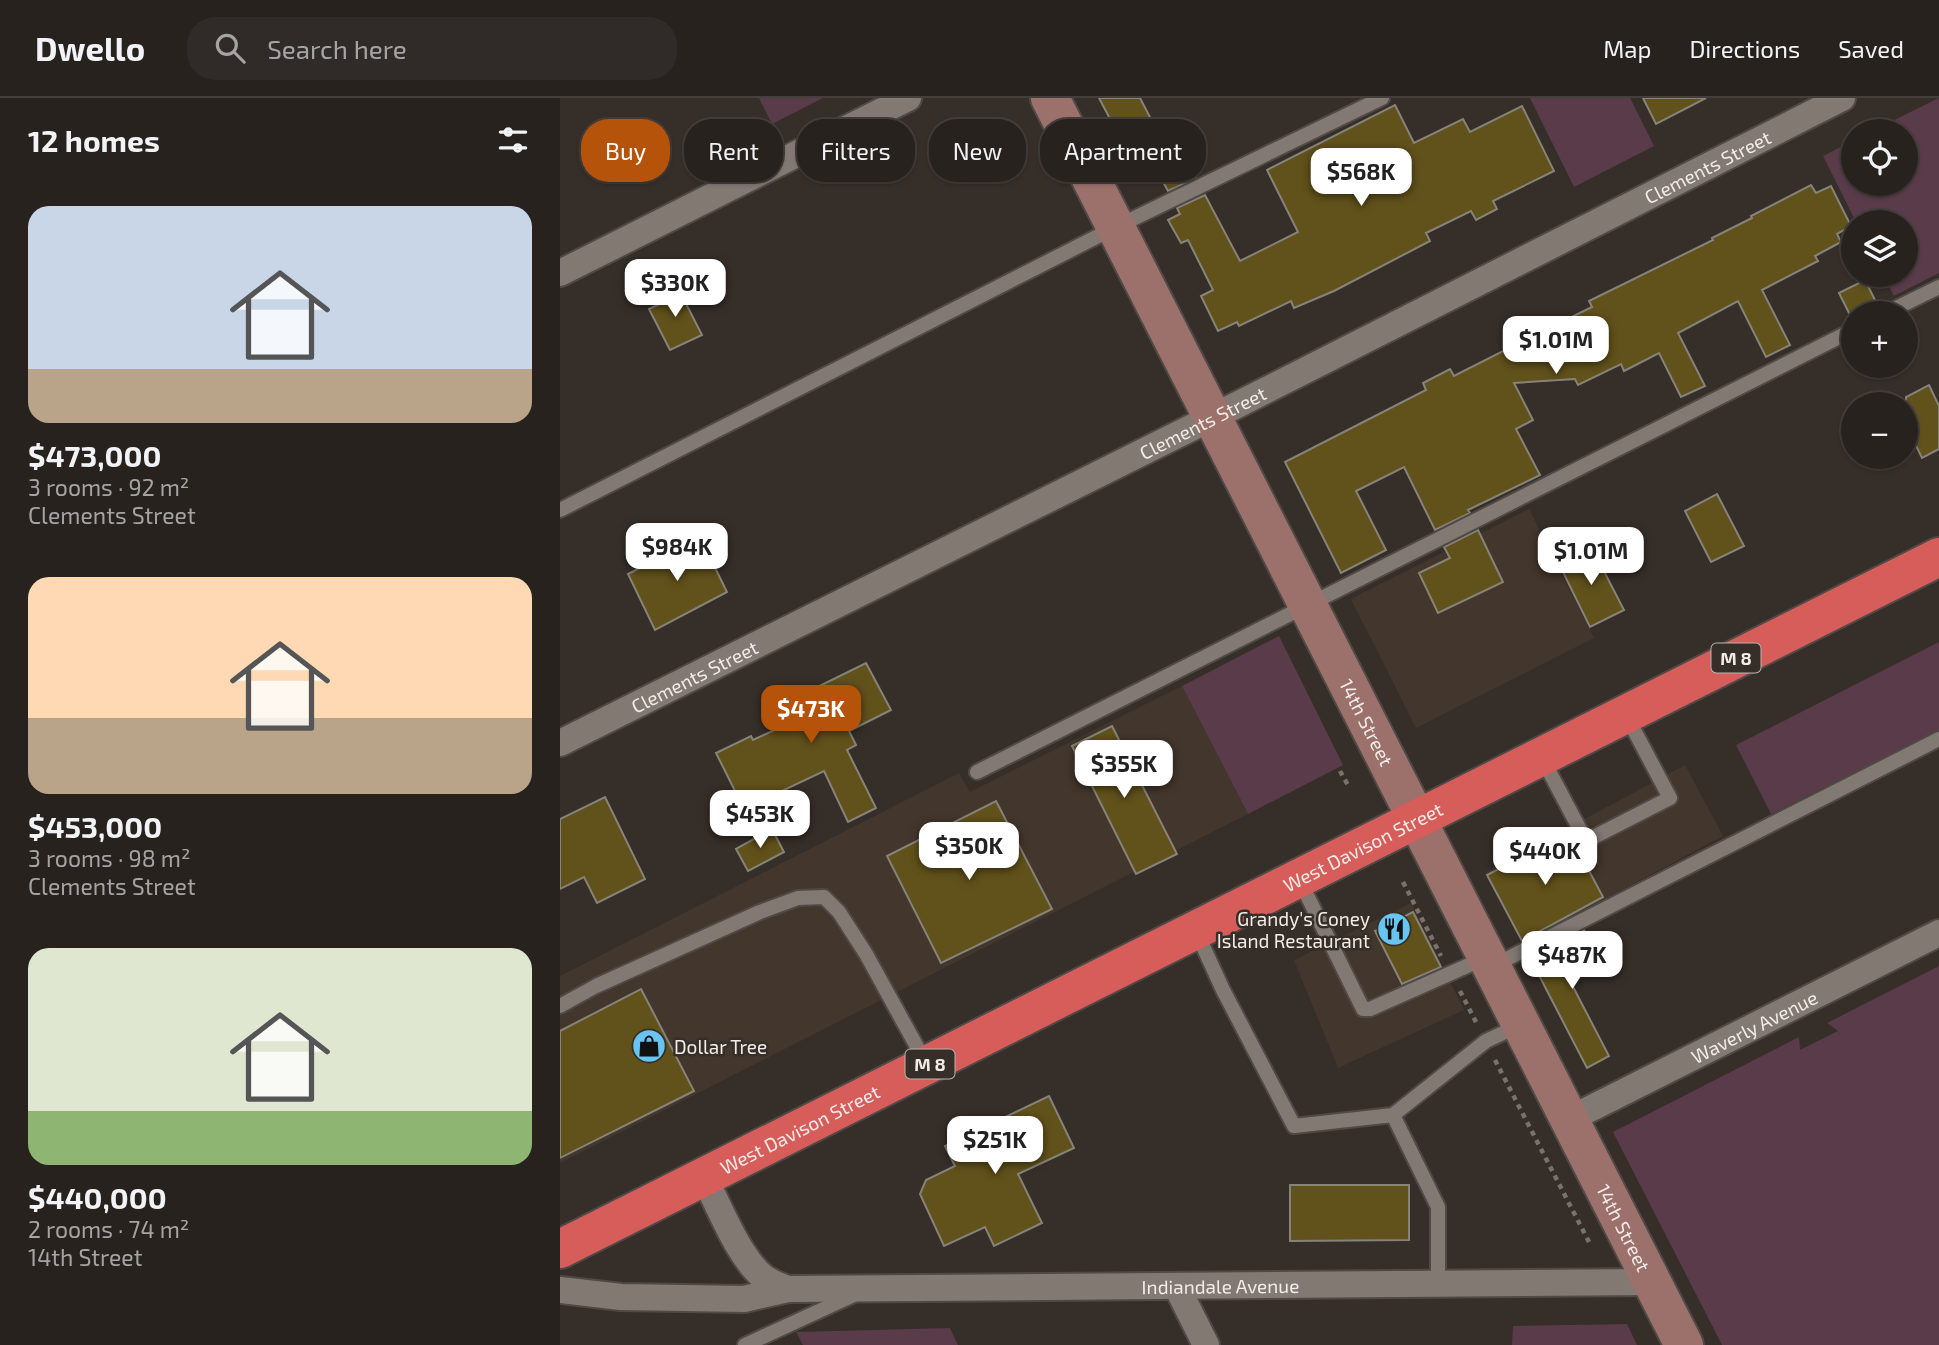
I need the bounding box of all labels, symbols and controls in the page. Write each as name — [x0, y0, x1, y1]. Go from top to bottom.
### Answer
search box — [187, 17, 677, 80]
text: Dwello — [35, 28, 145, 68]
icon: search — [211, 29, 249, 67]
text: Search here — [267, 33, 407, 64]
text: Map — [1603, 34, 1651, 63]
text: Directions — [1689, 34, 1800, 63]
text: Saved — [1838, 34, 1904, 63]
chip: Buy — [581, 119, 670, 182]
chip: Rent — [684, 119, 783, 182]
chip: Filters — [797, 119, 915, 182]
chip: New — [929, 119, 1026, 182]
chip: Apartment — [1040, 119, 1206, 182]
map controls — [1841, 119, 1918, 469]
button: locate — [1841, 119, 1918, 196]
icon: filters — [494, 121, 532, 159]
text: 12 homes — [28, 122, 160, 158]
street label: Clements Street — [1640, 125, 1774, 208]
pin: $568K — [1312, 148, 1410, 208]
text: $568K — [1327, 157, 1395, 185]
button: layers — [1841, 210, 1918, 287]
icon: home — [217, 252, 343, 378]
pin: $330K — [626, 260, 724, 319]
text: $330K — [641, 268, 709, 296]
button: + — [1841, 301, 1918, 378]
pin: $1.01M — [1499, 316, 1613, 376]
text: $1.01M — [1519, 325, 1593, 353]
street label: Clements Street — [1135, 381, 1269, 464]
button: − — [1841, 392, 1918, 469]
text: $473,000 — [28, 437, 161, 473]
text: 3 rooms · 92 m² — [28, 473, 189, 501]
text: Clements Street — [28, 501, 196, 529]
pin: $984K — [628, 524, 726, 583]
pin: $1.01M — [1534, 528, 1648, 587]
text: $984K — [642, 532, 712, 560]
text: $1.01M — [1554, 536, 1628, 564]
icon: home — [217, 623, 343, 749]
street label: Clements Street — [627, 635, 761, 717]
road number: M 8 — [1712, 644, 1760, 672]
street label: 14th Street — [1336, 675, 1399, 769]
pin: $473K — [762, 686, 860, 745]
text: $473K — [777, 694, 845, 722]
pin: $355K — [1075, 740, 1173, 800]
text: $355K — [1091, 749, 1157, 777]
pin: $453K — [711, 790, 809, 850]
street label: West Davison Street — [1279, 797, 1446, 896]
text: $453K — [726, 799, 794, 827]
text: $453,000 — [28, 808, 162, 844]
pin: $350K — [920, 822, 1018, 882]
pin: $440K — [1496, 828, 1594, 887]
text: $350K — [935, 831, 1003, 859]
text: $440K — [1509, 836, 1581, 864]
text: 3 rooms · 98 m² — [28, 844, 190, 872]
text: Clements Street — [28, 872, 196, 900]
place label: Grandy's Coney Island Restaurant — [1217, 907, 1370, 952]
restaurant icon: Grandy's Coney Island Restaurant — [1375, 910, 1413, 948]
pin: $487K — [1523, 932, 1621, 991]
text: $487K — [1537, 940, 1607, 968]
street label: Waverly Avenue — [1687, 985, 1821, 1068]
icon: home — [217, 994, 343, 1120]
shop icon: Dollar Tree — [630, 1027, 668, 1065]
place label: Dollar Tree — [674, 1035, 767, 1058]
road number: M 8 — [906, 1049, 954, 1079]
street label: West Davison Street — [716, 1079, 883, 1178]
pin: $251K — [946, 1116, 1044, 1176]
text: $251K — [963, 1125, 1027, 1153]
text: $440,000 — [28, 1179, 167, 1215]
street label: 14th Street — [1593, 1180, 1656, 1275]
text: 2 rooms · 74 m² — [28, 1215, 189, 1243]
text: 14th Street — [28, 1243, 142, 1271]
street label: Indiandale Avenue — [1141, 1273, 1299, 1298]

